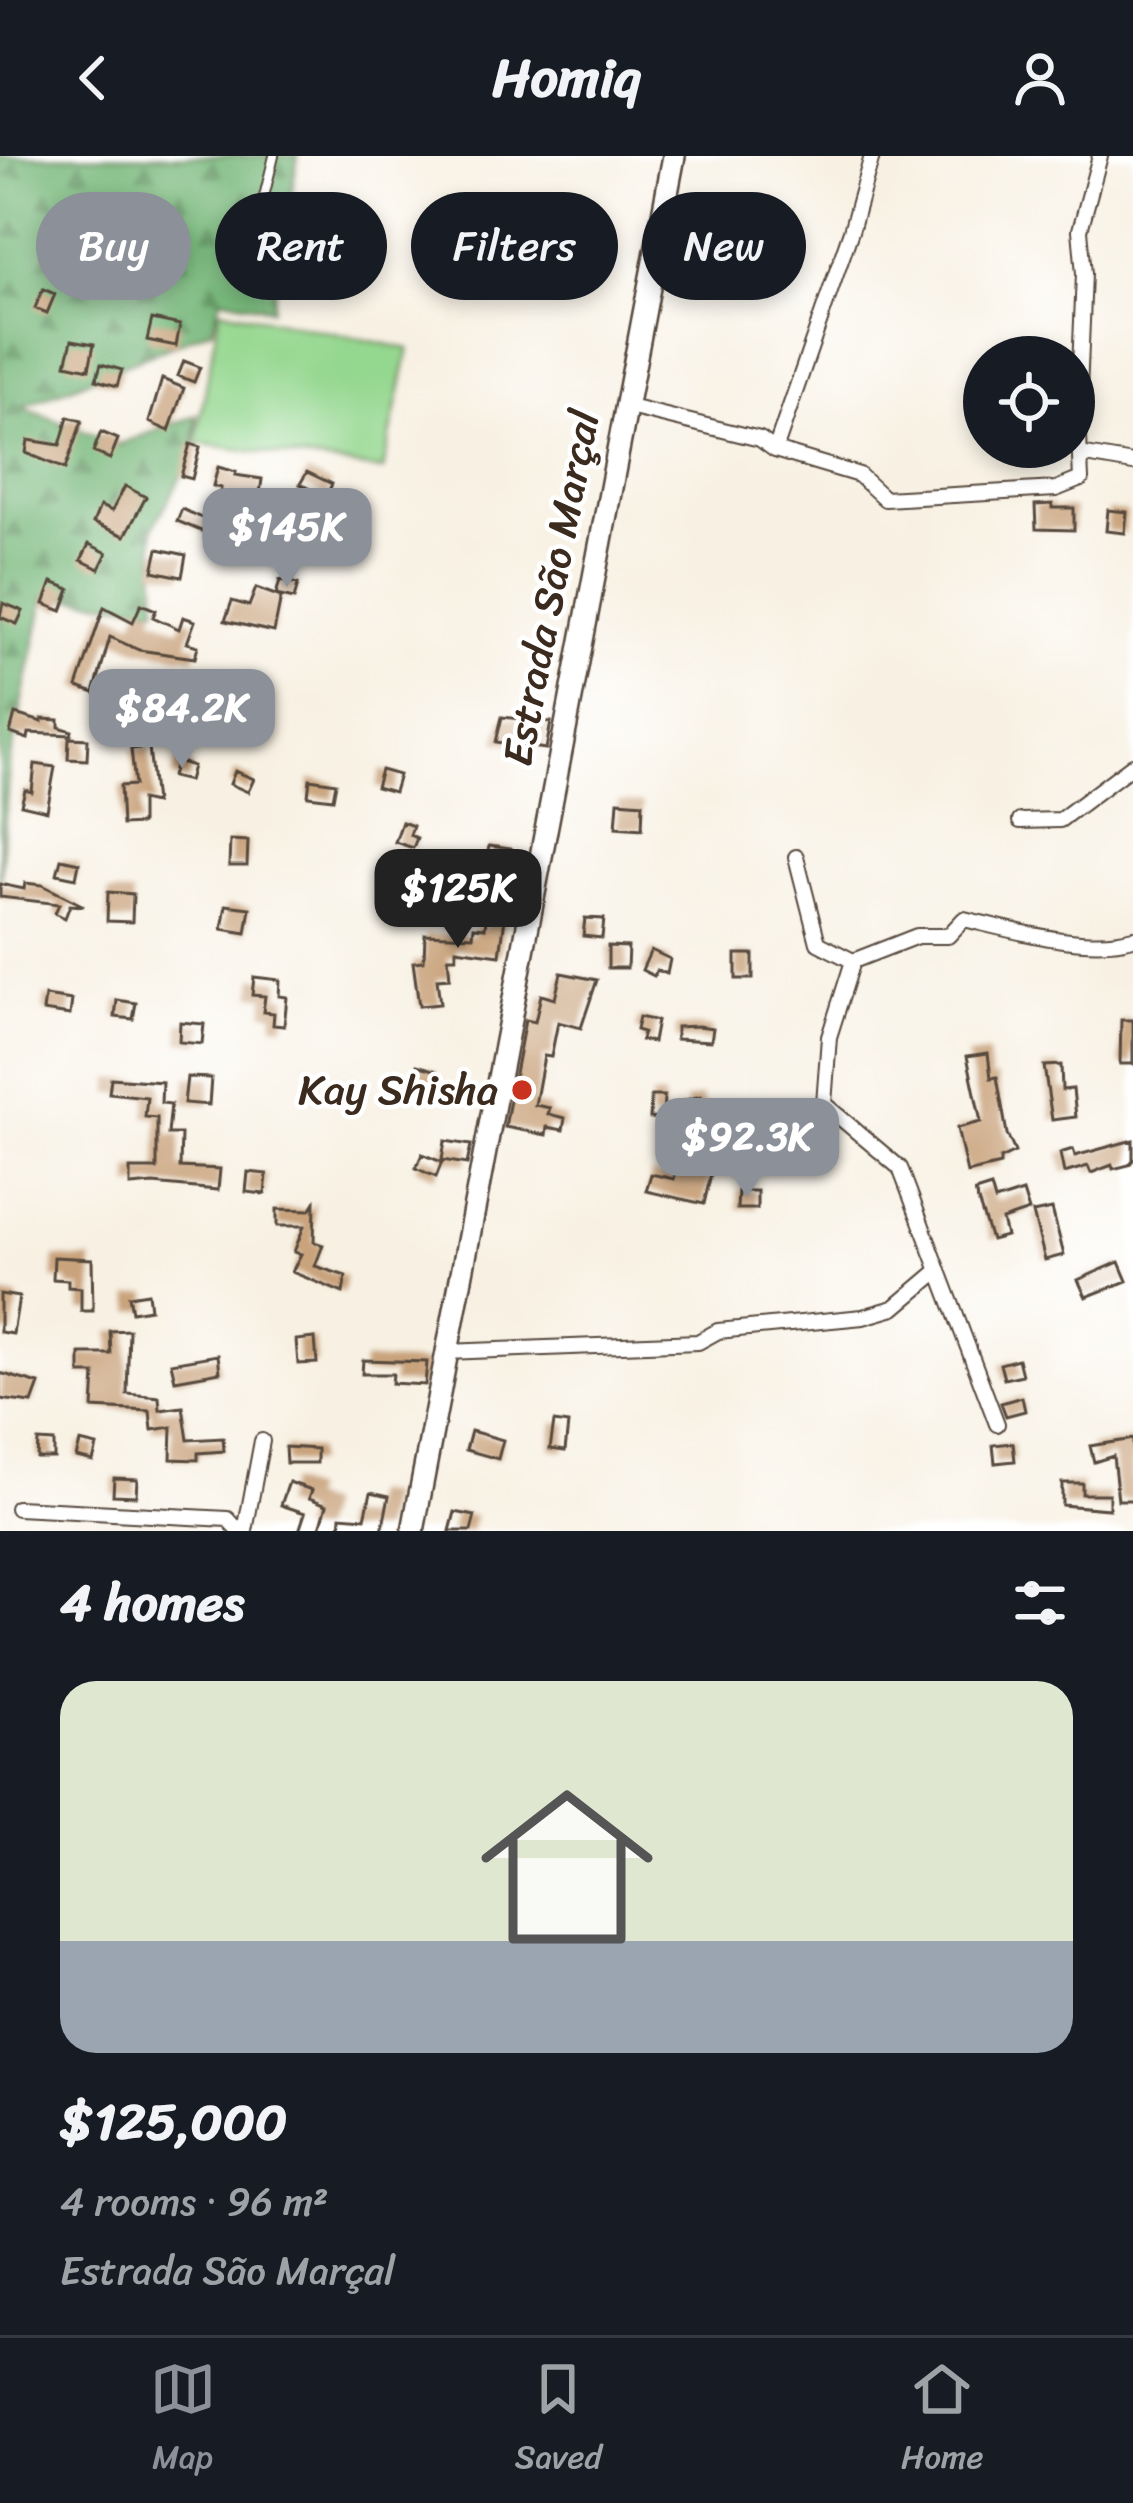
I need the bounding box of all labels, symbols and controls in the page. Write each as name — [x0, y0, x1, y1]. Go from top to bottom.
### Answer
text: Homiq — [492, 30, 641, 126]
icon: back — [60, 45, 126, 111]
icon: person — [1007, 45, 1073, 111]
chip: Buy — [36, 192, 191, 300]
chip: Rent — [215, 192, 387, 300]
chip: Filters — [411, 192, 618, 300]
chip: New — [642, 192, 806, 300]
map controls — [963, 336, 1095, 468]
button: locate — [963, 336, 1095, 468]
street label: Estrada São Marçal — [480, 403, 622, 772]
pin: $145K — [203, 488, 371, 590]
text: $145K — [230, 492, 344, 561]
pin: $84.2K — [84, 669, 280, 771]
text: $84.2K — [116, 673, 248, 742]
pin: $125K — [374, 849, 542, 951]
text: $125K — [401, 853, 515, 922]
place label: Kay Shisha — [298, 1053, 498, 1127]
marker: Kay Shisha — [509, 1077, 535, 1103]
pin: $92.3K — [649, 1098, 845, 1200]
text: $92.3K — [682, 1102, 812, 1171]
text: 4 homes — [60, 1558, 244, 1648]
icon: filters — [1007, 1570, 1073, 1636]
icon: home — [459, 1759, 675, 1975]
text: $125,000 — [60, 2077, 287, 2167]
text: 4 rooms · 96 m² — [60, 2167, 328, 2236]
text: Estrada São Marçal — [60, 2236, 395, 2305]
tab: Map — [150, 2356, 216, 2486]
tab: Saved — [515, 2356, 602, 2486]
tab: Home — [901, 2356, 983, 2486]

